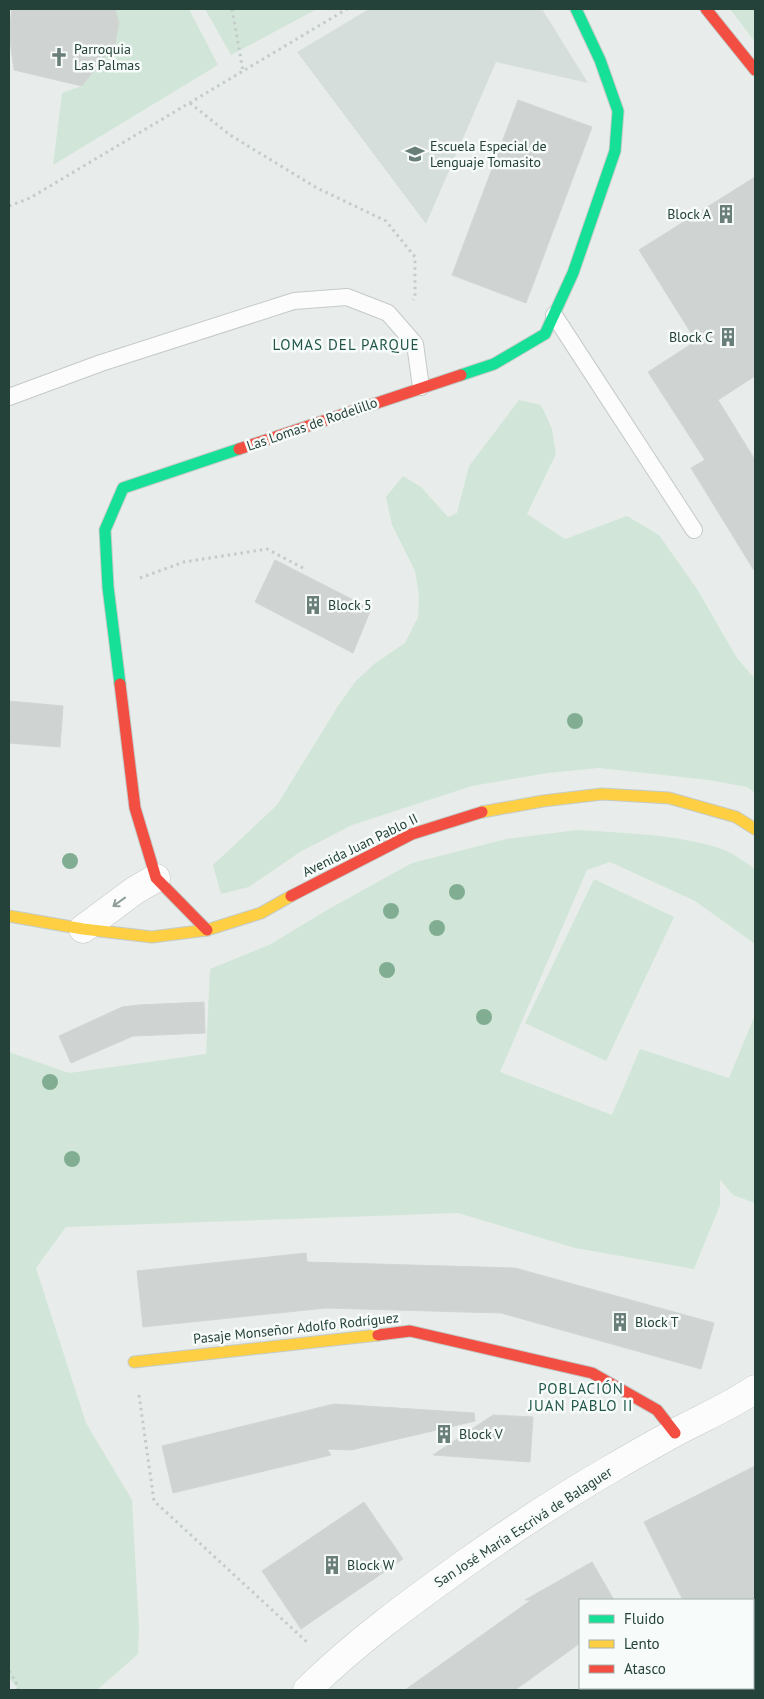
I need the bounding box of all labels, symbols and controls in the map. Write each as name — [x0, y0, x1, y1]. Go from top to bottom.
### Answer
place label: Parroquia Las Palmas — [74, 40, 140, 74]
church icon: Parroquia Las Palmas — [48, 46, 70, 68]
place label: Escuela Especial de Lenguaje Tomasito — [430, 137, 547, 171]
school or university icon: Escuela Especial de Lenguaje Tomasito — [404, 143, 426, 165]
building icon: Block A — [715, 203, 737, 225]
place label: Block A — [667, 205, 712, 223]
building icon: Block C — [717, 326, 739, 348]
place label: Block C — [669, 328, 713, 346]
district label: LOMAS DEL PARQUE — [272, 335, 420, 354]
street label: Las Lomas de Rodelillo — [244, 393, 380, 455]
building icon: Block 5 — [302, 594, 324, 616]
place label: Block 5 — [328, 596, 372, 614]
street label: Avenida Juan Pablo II — [299, 809, 421, 881]
one-way arrow — [113, 897, 126, 908]
street label: Pasaje Monseñor Adolfo Rodríguez — [192, 1308, 400, 1348]
building icon: Block T — [609, 1311, 631, 1333]
place label: Block T — [635, 1313, 679, 1331]
district label: POBLACIÓN JUAN PABLO II — [528, 1379, 633, 1415]
building icon: Block V — [433, 1423, 455, 1445]
place label: Block V — [459, 1425, 503, 1443]
street label: San José María Escrivá de Balaguer — [431, 1463, 616, 1591]
building icon: Block W — [321, 1554, 343, 1576]
place label: Block W — [347, 1556, 395, 1574]
legend — [579, 1599, 754, 1689]
text: Fluido — [624, 1609, 664, 1628]
text: Lento — [624, 1634, 660, 1653]
text: Atasco — [624, 1659, 666, 1678]

